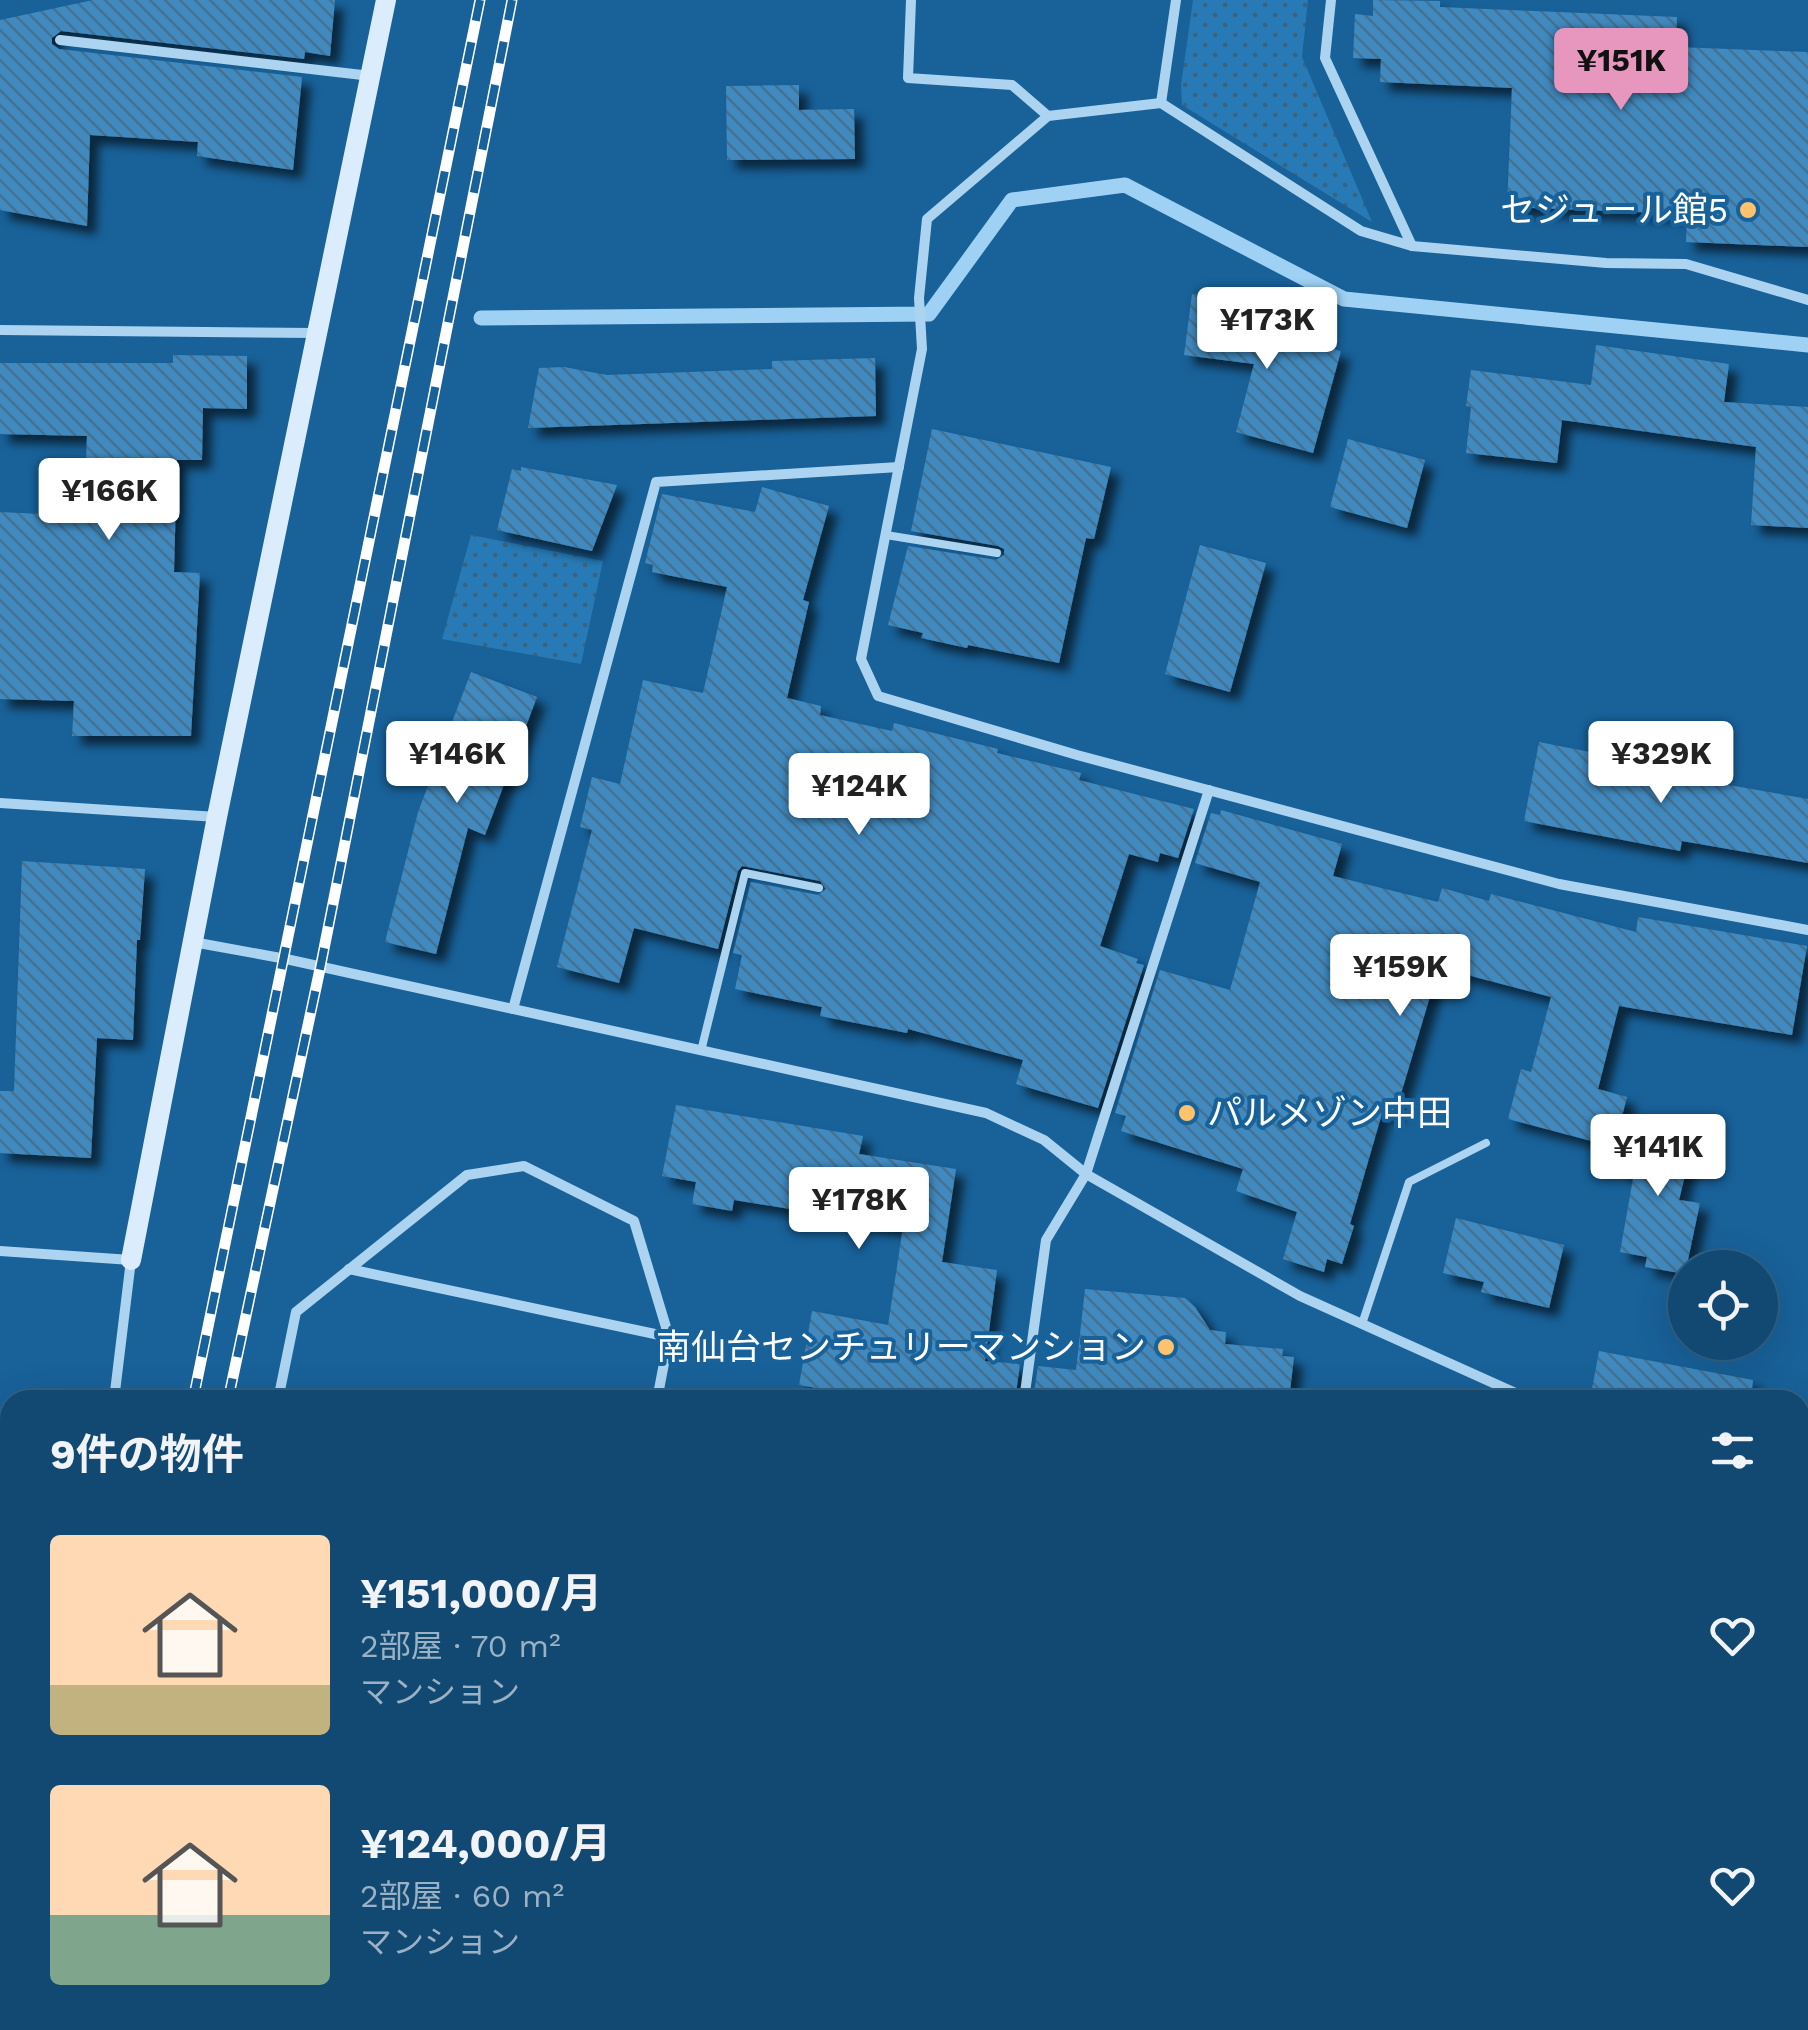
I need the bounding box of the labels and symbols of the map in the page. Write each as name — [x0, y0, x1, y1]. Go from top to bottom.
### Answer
pin: ¥151K — [1551, 28, 1691, 113]
place label: セジュール館5 — [1500, 189, 1728, 231]
marker: セジュール館5 — [1737, 199, 1759, 221]
pin: ¥173K — [1197, 287, 1337, 372]
pin: ¥166K — [39, 458, 179, 543]
pin: ¥146K — [387, 721, 527, 806]
pin: ¥329K — [1591, 721, 1731, 806]
pin: ¥124K — [789, 753, 929, 838]
pin: ¥159K — [1330, 934, 1470, 1019]
place label: パルメゾン中田 — [1207, 1092, 1452, 1134]
marker: パルメゾン中田 — [1176, 1102, 1198, 1124]
pin: ¥141K — [1588, 1114, 1728, 1199]
pin: ¥178K — [789, 1167, 929, 1252]
place label: 南仙台センチュリーマンション — [656, 1326, 1146, 1368]
marker: 南仙台センチュリーマンション — [1155, 1336, 1177, 1358]

